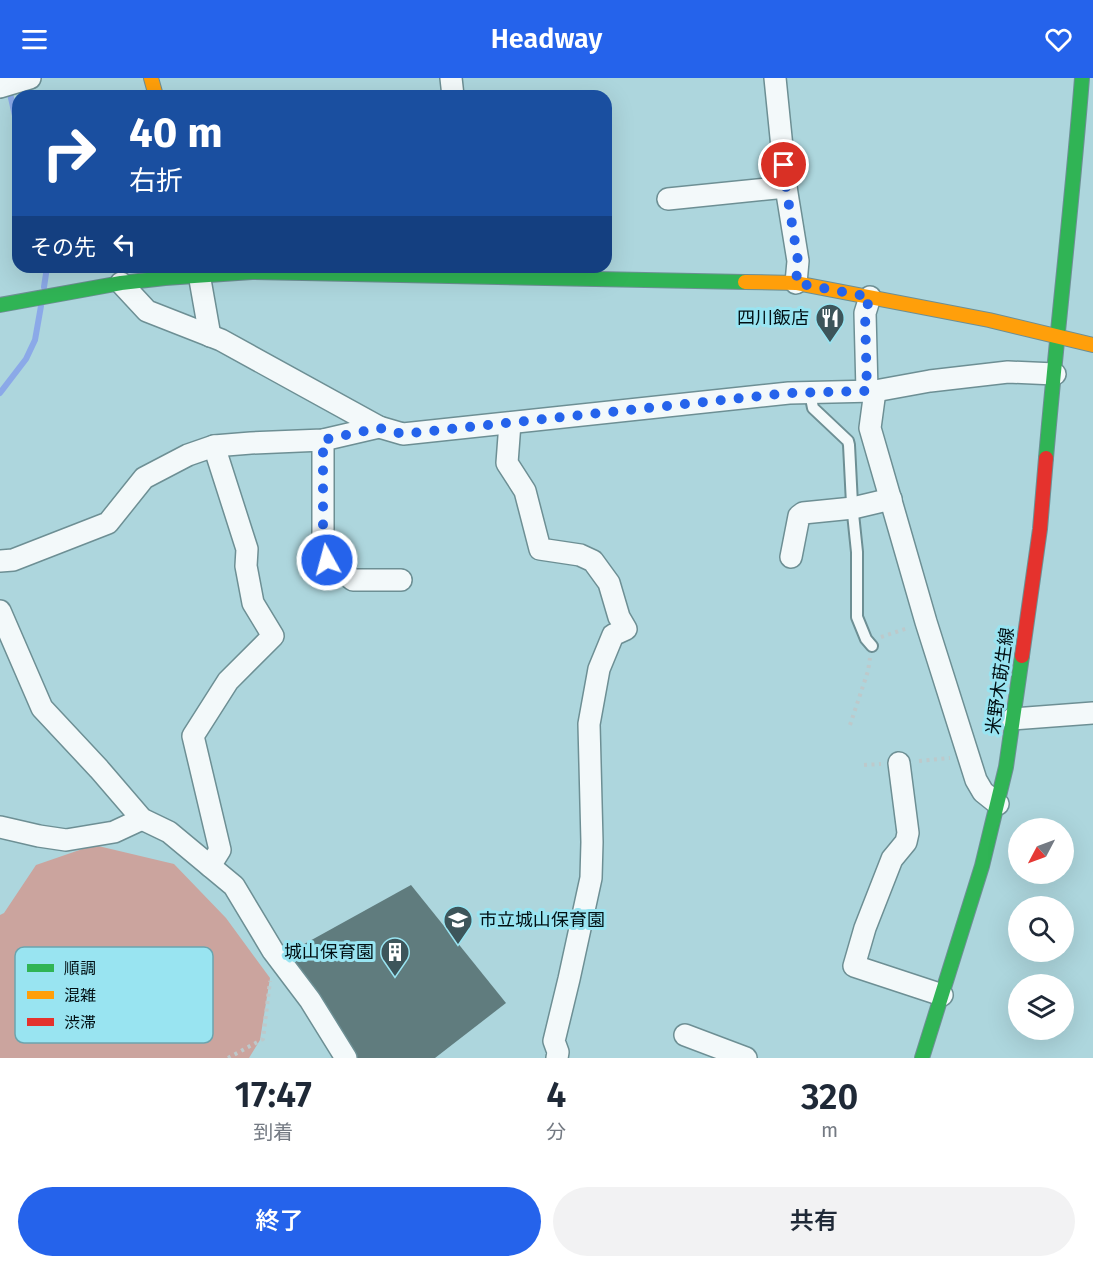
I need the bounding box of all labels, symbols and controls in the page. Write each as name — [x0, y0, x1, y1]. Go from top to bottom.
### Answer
icon: menu — [18, 23, 51, 56]
text: Headway — [491, 23, 602, 55]
icon: heart — [1042, 23, 1075, 56]
text: 40 m — [129, 108, 223, 158]
icon: right — [30, 114, 108, 192]
pin — [758, 139, 809, 190]
icon: arrive — [767, 148, 800, 181]
text: 右折 — [129, 165, 183, 197]
icon: left — [108, 228, 141, 261]
text: その先 — [30, 234, 96, 261]
restaurant icon: 四川飯店 — [814, 302, 846, 344]
place label: 四川飯店 — [737, 307, 809, 329]
position arrow — [295, 528, 359, 592]
street label: 米野木莇生線 — [982, 626, 1018, 736]
north arrow — [1008, 818, 1074, 884]
map controls — [1008, 818, 1074, 1040]
button: search — [1008, 896, 1074, 962]
school or university icon: 市立城山保育園 — [442, 904, 474, 946]
place label: 市立城山保育園 — [479, 909, 605, 931]
building icon: 城山保育園 — [379, 936, 411, 978]
place label: 城山保育園 — [284, 941, 374, 963]
legend — [15, 947, 213, 1043]
text: 順調 — [64, 959, 96, 978]
button: layers — [1008, 974, 1074, 1040]
text: 混雑 — [64, 986, 96, 1005]
text: 渋滞 — [64, 1013, 96, 1032]
text: 17:47 — [235, 1073, 312, 1117]
text: 4 — [546, 1073, 566, 1117]
text: 320 — [801, 1075, 858, 1119]
text: m — [821, 1118, 838, 1142]
text: 到着 — [253, 1120, 293, 1144]
text: 分 — [546, 1120, 566, 1144]
button: 終了 — [18, 1187, 541, 1256]
button: 共有 — [553, 1187, 1075, 1256]

